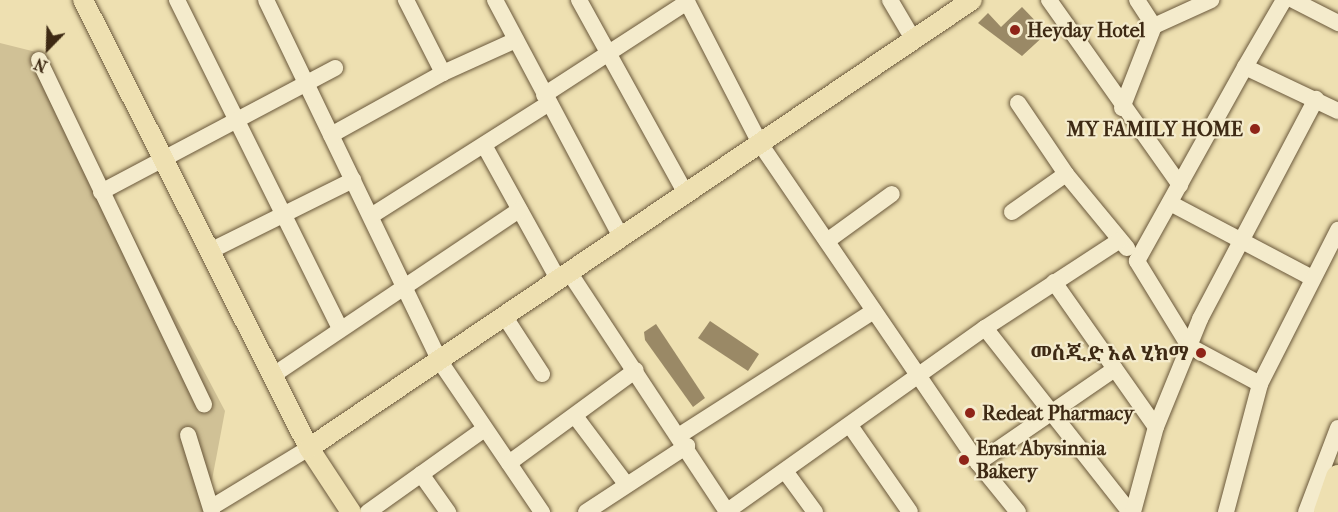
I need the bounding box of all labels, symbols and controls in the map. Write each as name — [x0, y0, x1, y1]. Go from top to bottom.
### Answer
north arrow — [18, 18, 78, 78]
place label: Heyday Hotel — [1027, 18, 1145, 42]
marker: Heyday Hotel — [1008, 23, 1022, 37]
text: N — [31, 54, 50, 76]
place label: MY FAMILY HOME — [1066, 117, 1243, 141]
marker: MY FAMILY HOME — [1248, 122, 1262, 136]
place label: መስጂድ አል ሂክማ — [1030, 341, 1189, 365]
marker: መስጂድ አል ሂክማ — [1194, 346, 1208, 360]
place label: Redeat Pharmacy — [982, 401, 1134, 425]
marker: Redeat Pharmacy — [963, 406, 977, 420]
place label: Enat Abysinnia Bakery — [976, 436, 1106, 483]
marker: Enat Abysinnia Bakery — [957, 453, 971, 467]

